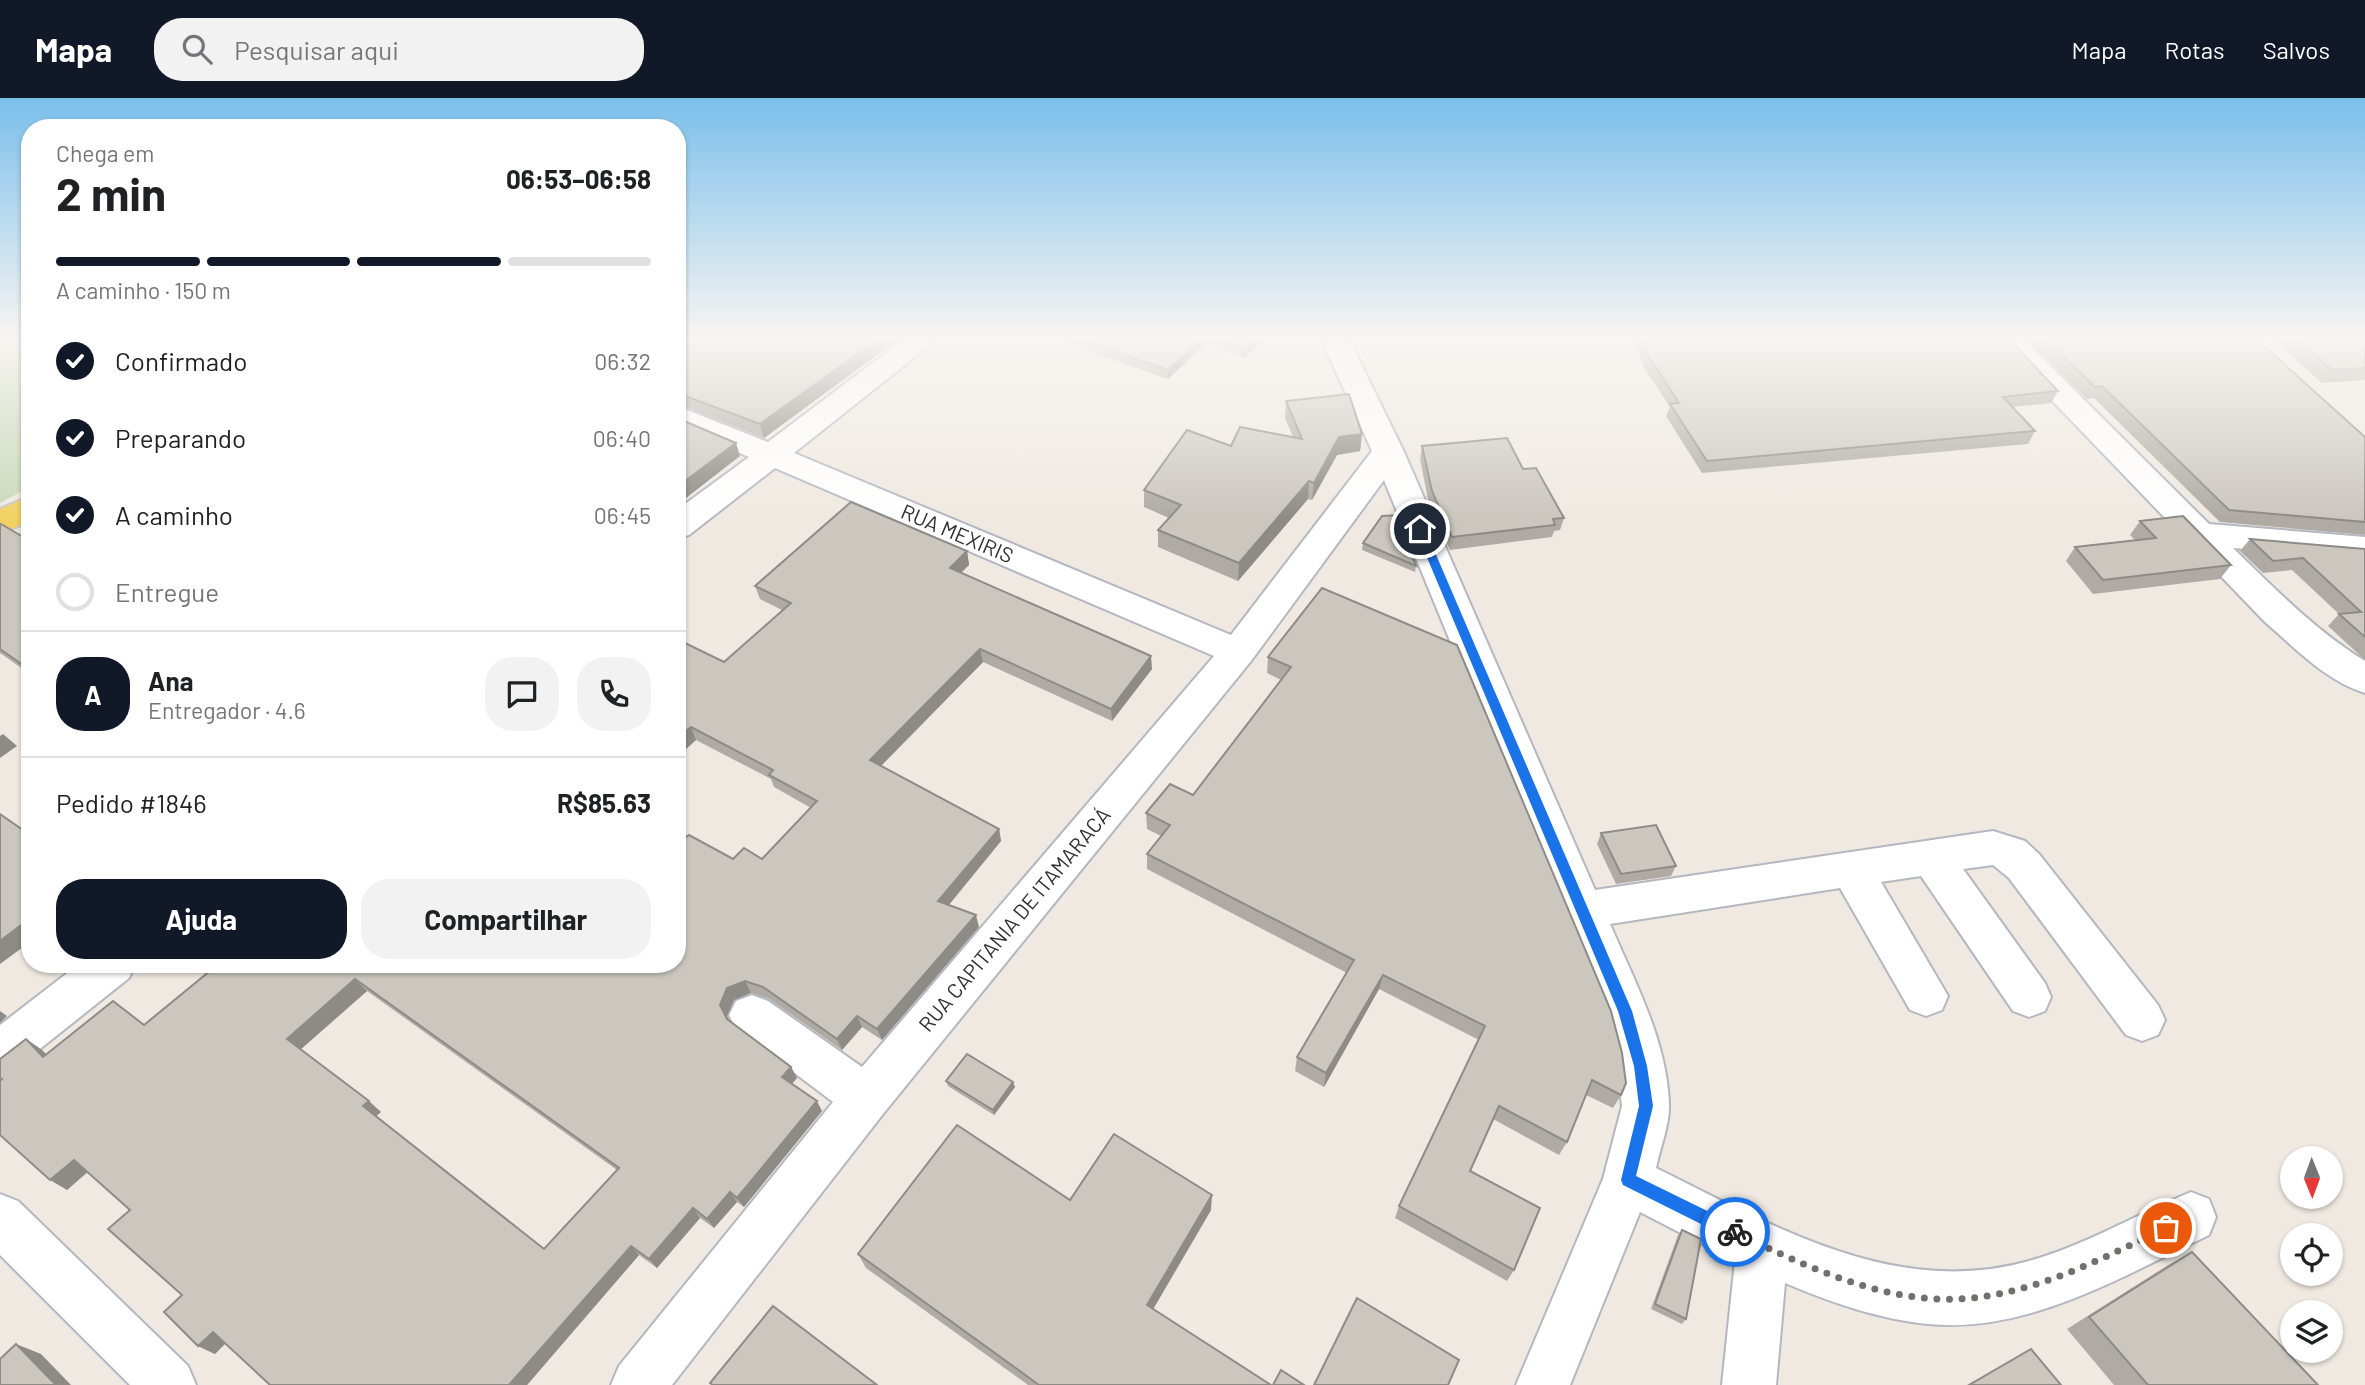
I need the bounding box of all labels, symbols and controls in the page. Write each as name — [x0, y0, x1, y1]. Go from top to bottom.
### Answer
search box — [154, 18, 644, 81]
text: Mapa — [35, 29, 112, 69]
icon: search — [178, 30, 216, 68]
text: Pesquisar aqui — [234, 34, 399, 65]
text: Mapa — [2072, 35, 2127, 64]
text: Rotas — [2165, 35, 2225, 64]
text: Salvos — [2263, 35, 2330, 64]
text: Chega em — [56, 139, 154, 167]
text: 06:53–06:58 — [506, 163, 651, 194]
text: 2 min — [56, 165, 166, 220]
text: A caminho · 150 m — [56, 276, 231, 304]
icon: check — [56, 342, 94, 380]
text: Confirmado — [115, 345, 247, 376]
text: 06:32 — [594, 347, 651, 375]
icon: check — [56, 419, 94, 457]
text: Preparando — [115, 422, 246, 453]
text: 06:40 — [593, 424, 651, 452]
icon: check — [56, 496, 94, 534]
street label: RUA MEXIRIS — [898, 498, 1017, 567]
text: A caminho — [115, 499, 233, 530]
pin — [1390, 499, 1450, 559]
text: 06:45 — [594, 501, 651, 529]
icon: home — [1401, 510, 1439, 548]
text: Entregue — [115, 576, 219, 607]
button: chat — [485, 657, 559, 731]
button: phone — [577, 657, 651, 731]
text: Ana — [148, 665, 193, 696]
text: A — [84, 679, 102, 710]
text: Entregador · 4.6 — [148, 696, 306, 724]
text: Pedido #1846 — [56, 787, 207, 818]
text: R$85.63 — [557, 787, 651, 818]
street label: RUA CAPITANIA DE ITAMARACÁ — [913, 802, 1115, 1036]
button: Ajuda — [56, 879, 347, 959]
button: Compartilhar — [361, 879, 651, 959]
north arrow — [2280, 1146, 2343, 1209]
map controls — [2280, 1146, 2343, 1363]
courier — [1700, 1197, 1770, 1267]
pin — [2136, 1198, 2196, 1258]
icon: bag — [2147, 1209, 2185, 1247]
icon: bike — [1716, 1213, 1754, 1251]
button: locate — [2280, 1223, 2343, 1286]
button: layers — [2280, 1300, 2343, 1363]

